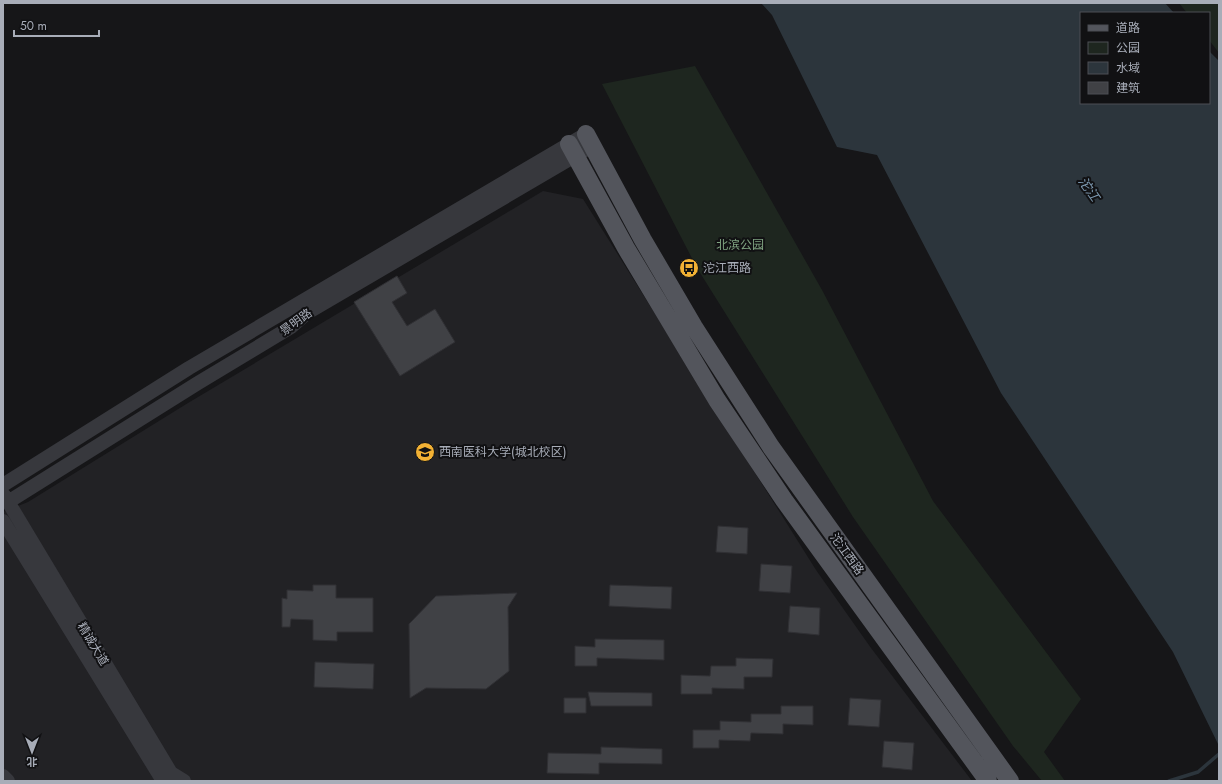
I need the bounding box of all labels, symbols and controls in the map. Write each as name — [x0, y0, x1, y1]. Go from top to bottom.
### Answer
scale bar — [14, 12, 99, 38]
legend — [1080, 12, 1210, 104]
text: 50 m — [20, 17, 47, 35]
text: 道路 — [1116, 19, 1140, 37]
text: 公园 — [1116, 39, 1140, 57]
text: 水域 — [1116, 59, 1140, 77]
text: 建筑 — [1116, 79, 1140, 97]
water label: 沱江 — [1074, 173, 1105, 207]
park label: 北滨公园 — [716, 236, 764, 254]
bus stop icon: 沱江西路 — [678, 257, 700, 279]
place label: 沱江西路 — [703, 259, 751, 277]
street label: 景明路 — [276, 304, 316, 340]
school or university icon: 西南医科大学(城北校区) — [414, 441, 436, 463]
place label: 西南医科大学(城北校区) — [439, 443, 566, 461]
street label: 沱江西路 — [826, 529, 868, 579]
street label: 精诚大道 — [73, 619, 113, 669]
north arrow — [12, 732, 52, 772]
text: 北 — [27, 754, 38, 770]

